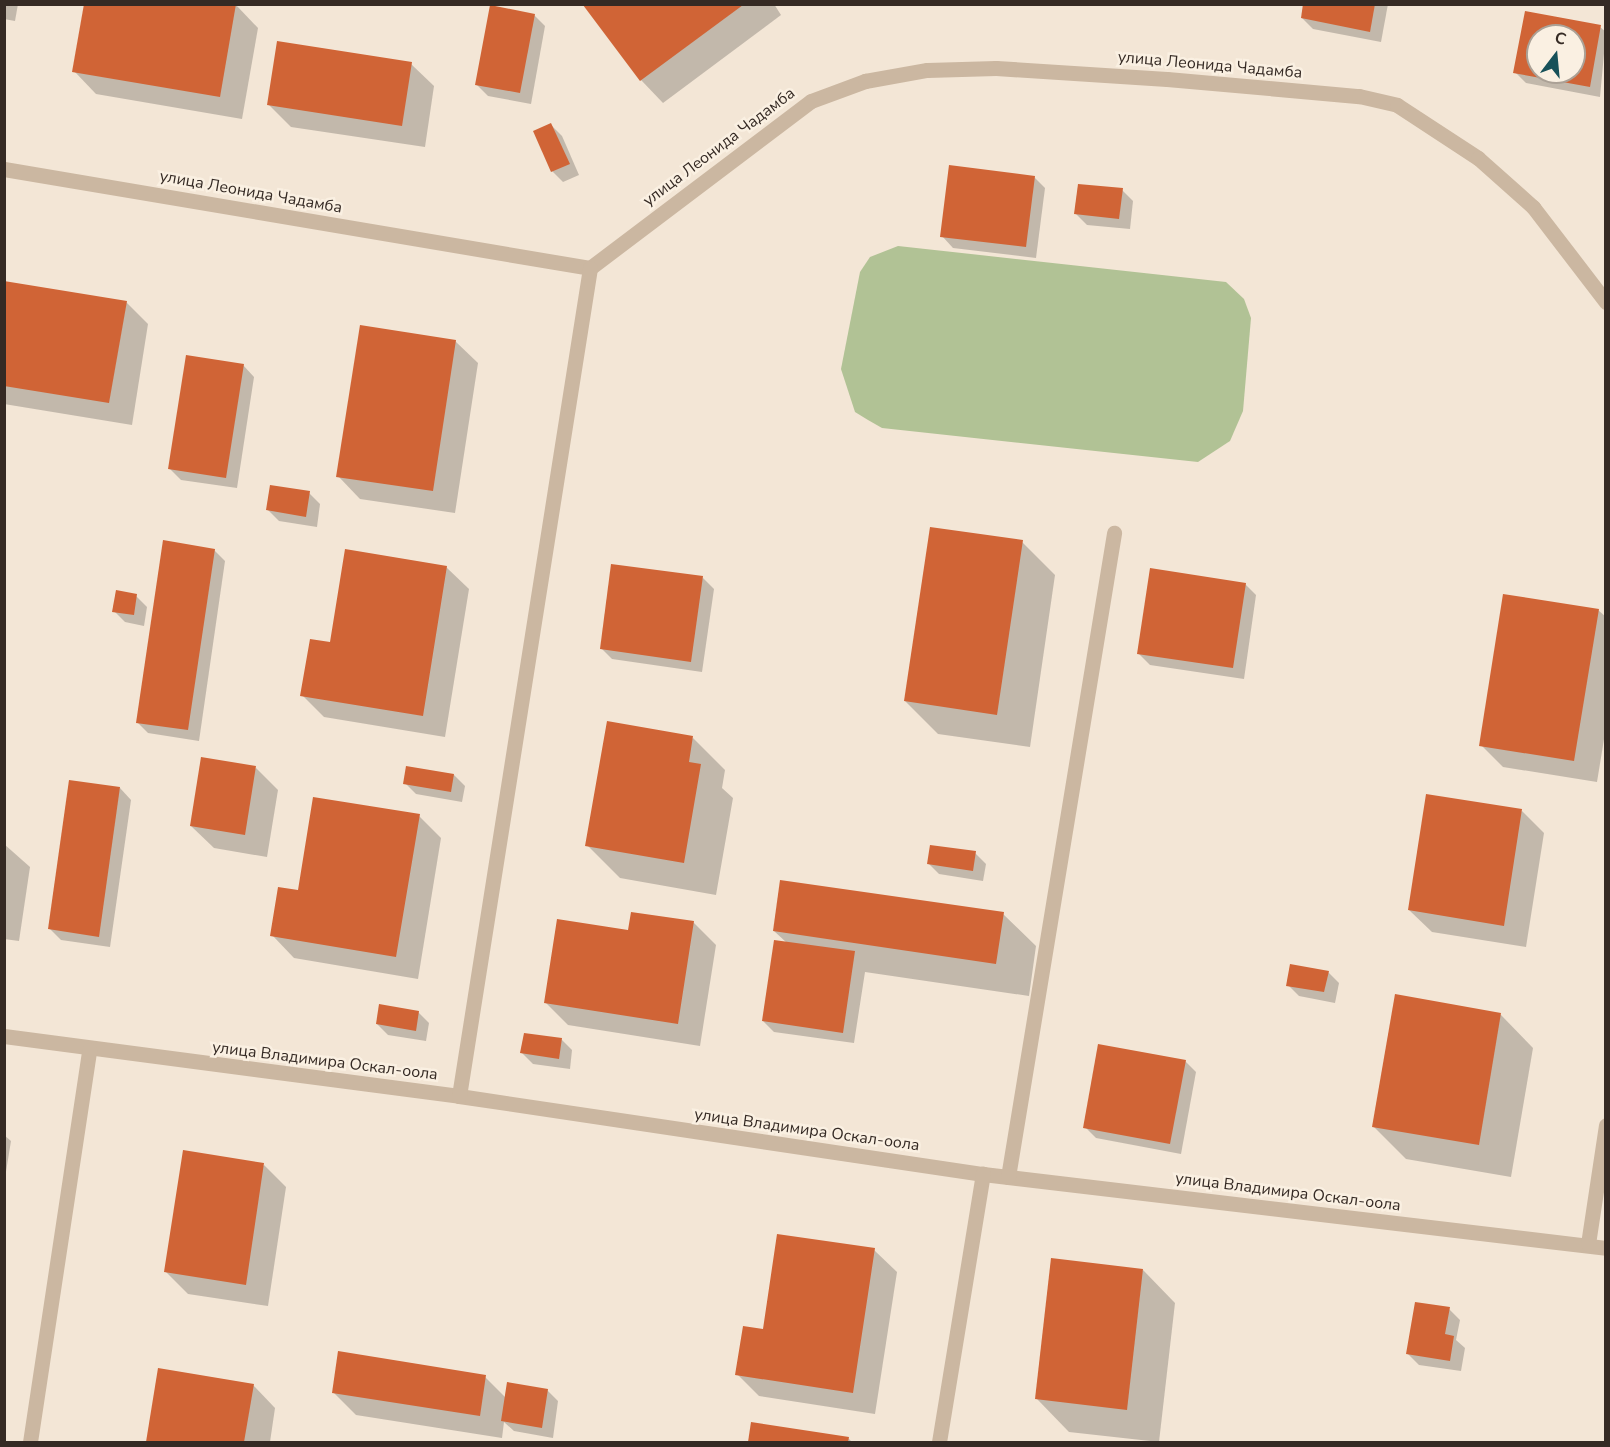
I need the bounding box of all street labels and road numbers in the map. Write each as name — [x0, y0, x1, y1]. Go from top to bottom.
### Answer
street label: улица Леонида Чадамба — [1117, 47, 1303, 83]
street label: улица Леонида Чадамба — [639, 84, 799, 210]
street label: улица Леонида Чадамба — [158, 166, 344, 218]
street label: улица Владимира Оскал-оола — [211, 1038, 439, 1084]
street label: улица Владимира Оскал-оола — [693, 1105, 921, 1155]
street label: улица Владимира Оскал-оола — [1174, 1169, 1402, 1215]

